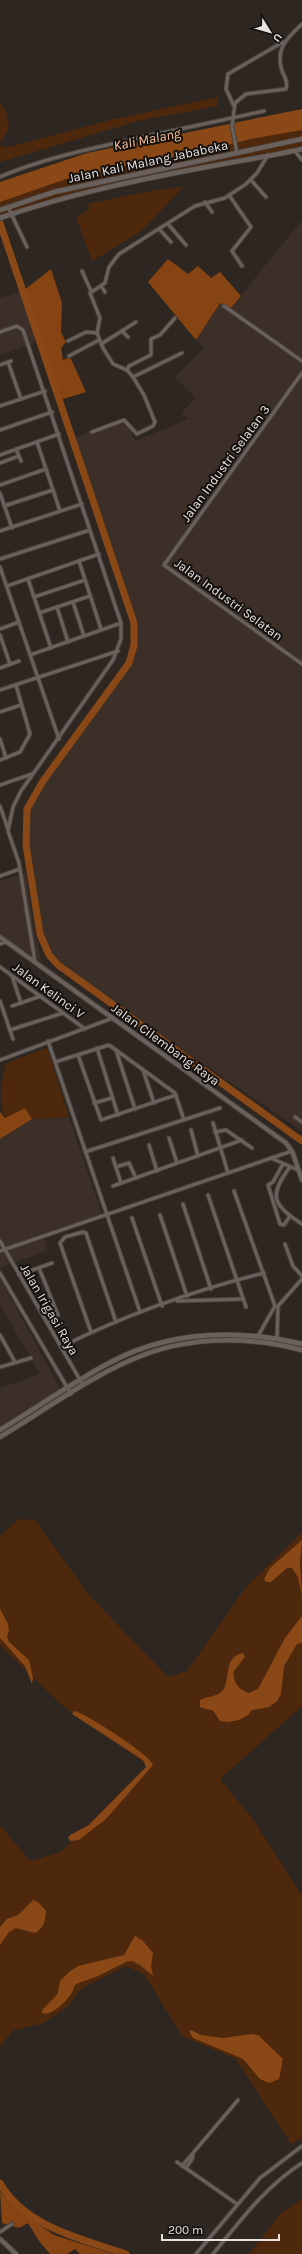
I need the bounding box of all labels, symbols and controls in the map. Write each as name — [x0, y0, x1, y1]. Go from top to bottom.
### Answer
north arrow — [250, 12, 290, 52]
text: U — [270, 31, 285, 45]
water label: Kali Malang — [112, 124, 183, 154]
street label: Jalan Kali Malang Jababeka — [67, 137, 229, 186]
street label: Jalan Industri Selatan 3 — [178, 402, 273, 525]
street label: Jalan Industri Selatan — [172, 555, 286, 644]
street label: Jalan Kelinci V — [10, 959, 88, 1022]
street label: Jalan Cilembang Raya — [109, 1000, 223, 1089]
street label: Jalan Irigasi Raya — [17, 1261, 82, 1358]
scale bar — [162, 2216, 279, 2242]
text: 200 m — [168, 2223, 203, 2237]

